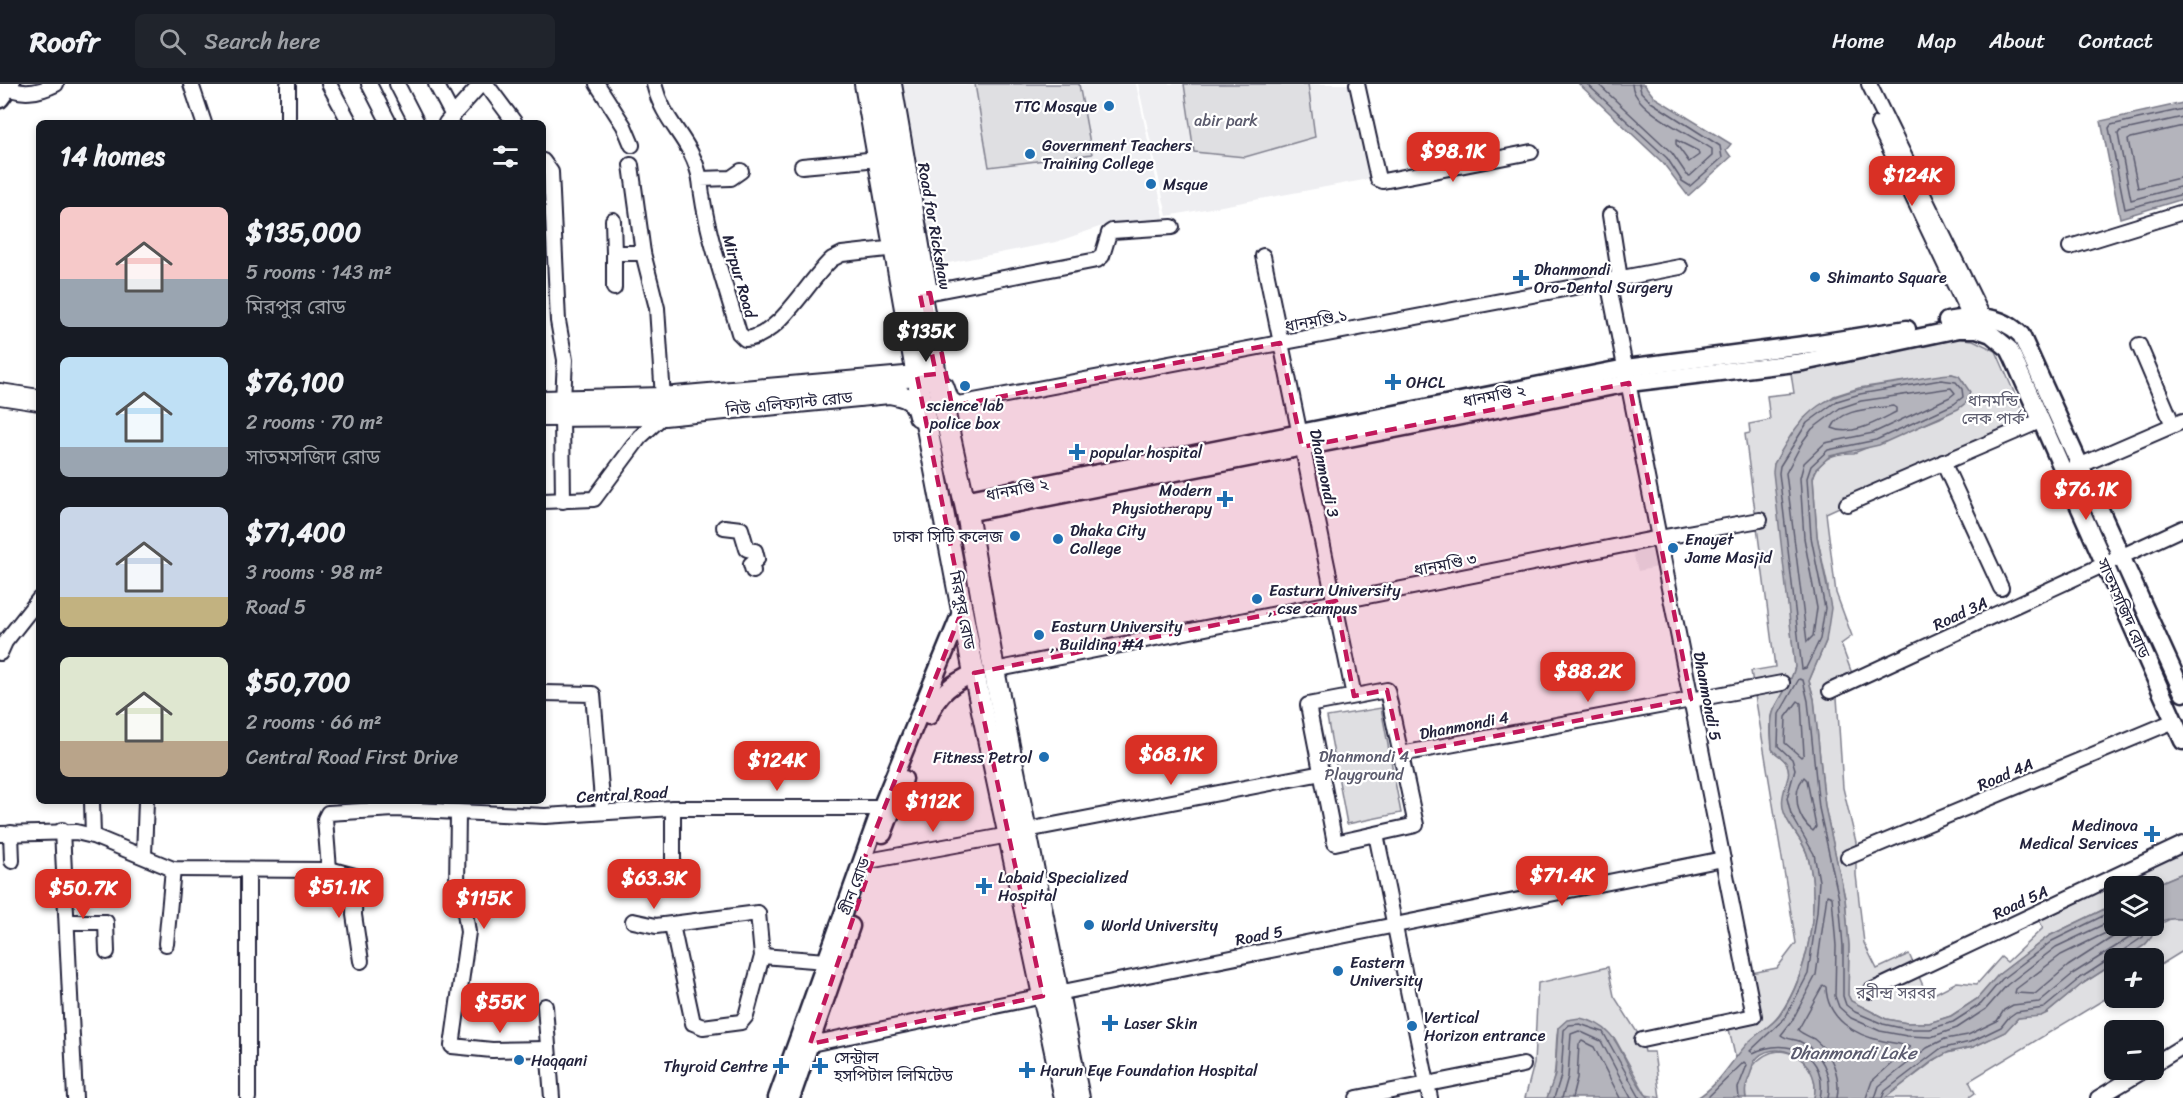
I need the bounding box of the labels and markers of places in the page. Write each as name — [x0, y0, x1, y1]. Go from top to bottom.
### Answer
place label: TTC Mosque — [1014, 92, 1097, 121]
marker: TTC Mosque — [1102, 99, 1116, 113]
place label: Government Teachers Training College — [1042, 131, 1193, 178]
pin: $98.1K — [1404, 132, 1502, 183]
marker: Government Teachers Training College — [1023, 147, 1037, 161]
pin: $124K — [1870, 156, 1954, 207]
place label: Msque — [1163, 170, 1208, 199]
marker: Msque — [1144, 177, 1158, 191]
place label: Dhanmondi Oro-Dental Surgery — [1534, 255, 1673, 302]
place label: Shimanto Square — [1827, 263, 1947, 292]
marker: Dhanmondi Oro-Dental Surgery — [1512, 269, 1530, 287]
marker: Shimanto Square — [1808, 270, 1822, 284]
pin: $135K — [884, 312, 968, 363]
place label: OHCL — [1406, 368, 1446, 397]
marker: OHCL — [1384, 373, 1402, 391]
marker: science lab police box — [958, 379, 972, 393]
place label: science lab police box — [925, 391, 1004, 438]
place label: popular hospital — [1089, 438, 1203, 467]
marker: popular hospital — [1068, 443, 1086, 461]
pin: $76.1K — [2037, 470, 2135, 521]
place label: Modern Physiotherapy — [1112, 476, 1213, 523]
marker: Modern Physiotherapy — [1216, 490, 1234, 508]
place label: Dhaka City College — [1070, 516, 1147, 563]
place label: ঢাকা সিটি কলেজ — [892, 522, 1003, 551]
place label: Enayet Jame Masjid — [1684, 525, 1773, 572]
marker: ঢাকা সিটি কলেজ — [1008, 529, 1022, 543]
marker: Dhaka City College — [1051, 532, 1065, 546]
marker: Enayet Jame Masjid — [1666, 541, 1680, 555]
place label: Easturn University , cse campus — [1268, 576, 1401, 623]
marker: Easturn University , cse campus — [1250, 592, 1264, 606]
place label: Easturn University , Building #4 — [1050, 612, 1183, 659]
marker: Easturn University , Building #4 — [1032, 628, 1046, 642]
pin: $88.2K — [1539, 652, 1637, 703]
pin: $68.1K — [1122, 735, 1220, 786]
pin: $124K — [735, 741, 819, 792]
place label: Fitness Petrol — [933, 743, 1032, 772]
marker: Fitness Petrol — [1037, 750, 1051, 764]
pin: $112K — [891, 782, 975, 833]
place label: Medinova Medical Services — [2019, 811, 2139, 858]
marker: Medinova Medical Services — [2143, 825, 2161, 843]
pin: $71.4K — [1513, 856, 1611, 907]
pin: $63.3K — [605, 859, 703, 910]
place label: Labaid Specialized Hospital — [998, 863, 1129, 910]
pin: $51.1K — [290, 868, 388, 919]
pin: $50.7K — [34, 869, 132, 920]
marker: Labaid Specialized Hospital — [975, 877, 993, 895]
pin: $115K — [442, 879, 526, 930]
place label: World University — [1101, 911, 1219, 940]
marker: World University — [1082, 918, 1096, 932]
place label: Eastern University — [1350, 948, 1424, 995]
marker: Eastern University — [1331, 964, 1345, 978]
pin: $55K — [464, 983, 536, 1034]
place label: Vertical Horizon entrance — [1424, 1003, 1546, 1050]
place label: Laser Skin — [1124, 1009, 1198, 1038]
marker: Laser Skin — [1101, 1014, 1119, 1032]
marker: Vertical Horizon entrance — [1405, 1019, 1419, 1033]
place label: সেন্ট্রাল হসপিটাল লিমিটেড — [833, 1043, 954, 1090]
place label: Haqqani — [531, 1046, 588, 1075]
place label: Thyroid Centre — [663, 1052, 768, 1081]
marker: Haqqani — [512, 1053, 526, 1067]
place label: Harun Eye Foundation Hospital — [1040, 1056, 1258, 1085]
marker: Thyroid Centre — [772, 1057, 790, 1075]
marker: সেন্ট্রাল হসপিটাল লিমিটেড — [811, 1057, 829, 1075]
marker: Harun Eye Foundation Hospital — [1018, 1061, 1036, 1079]

